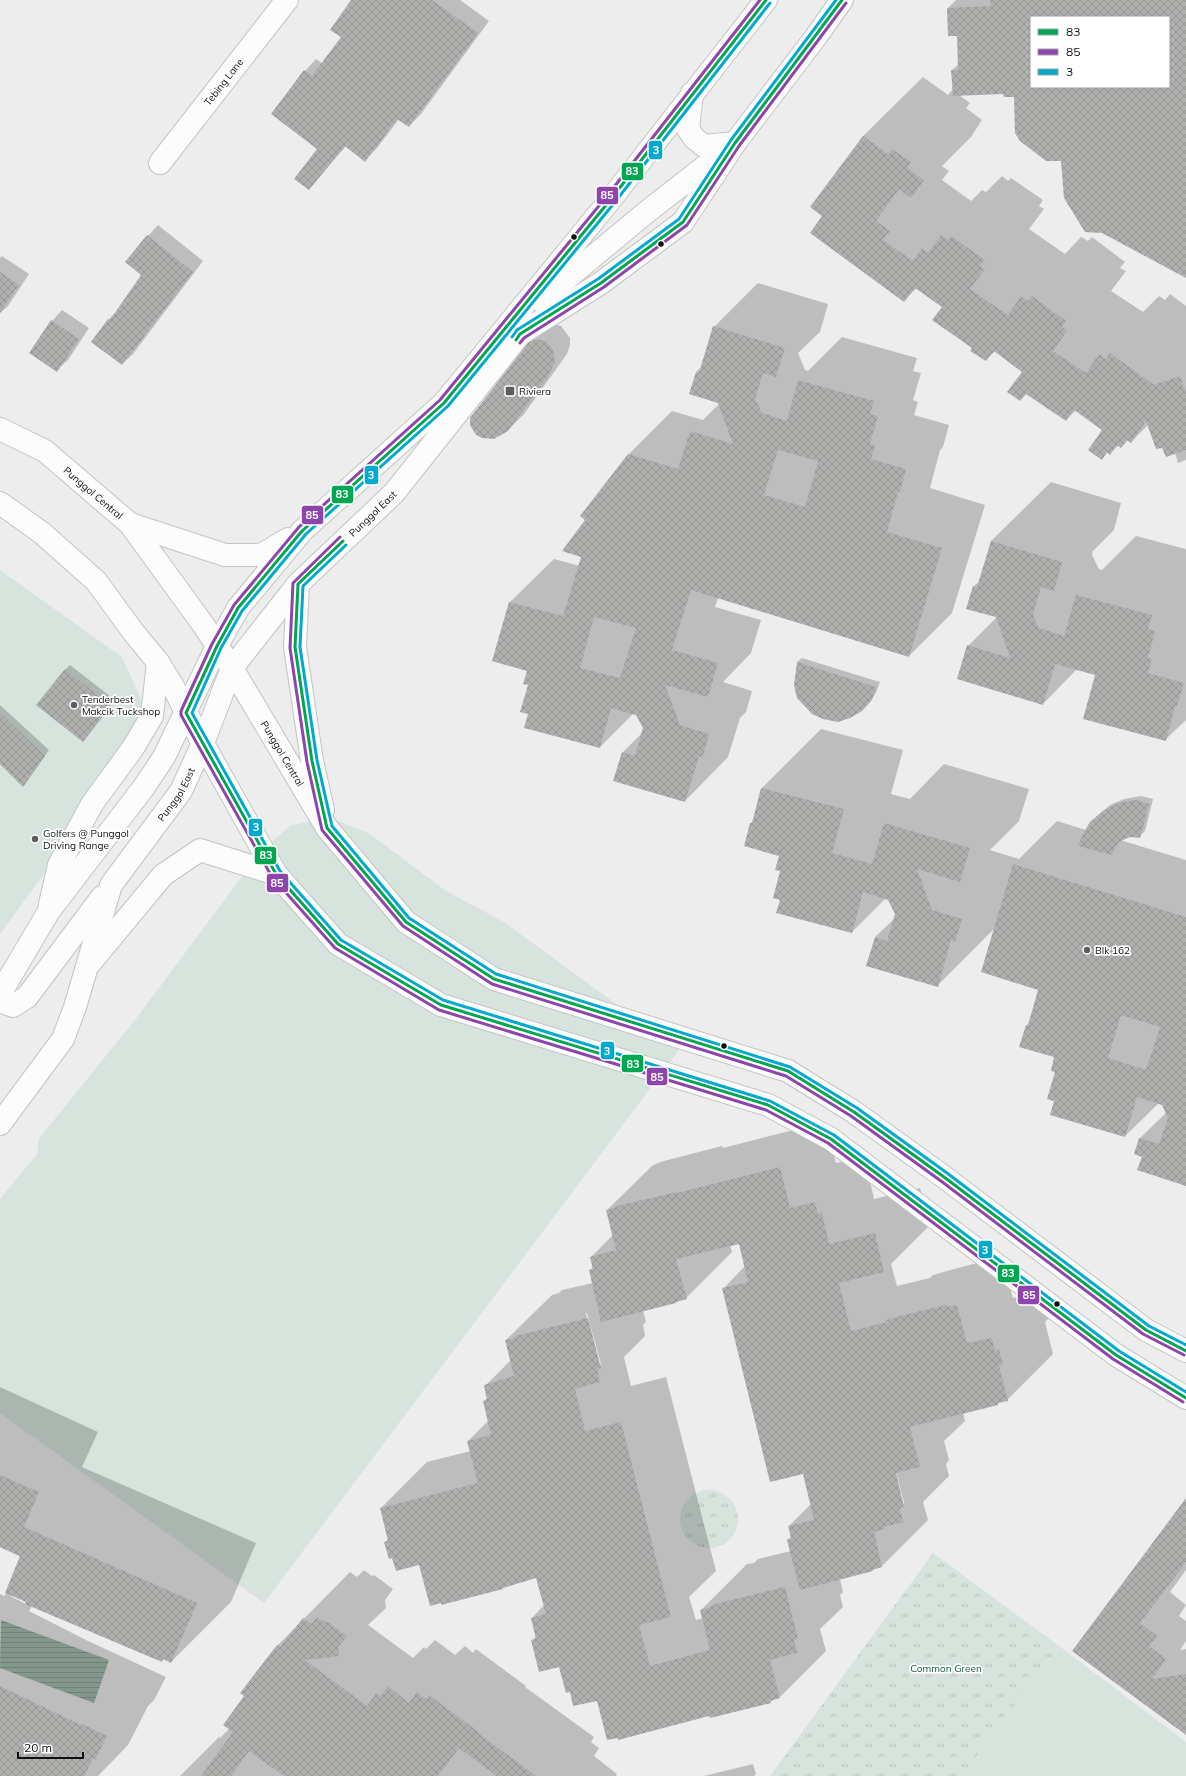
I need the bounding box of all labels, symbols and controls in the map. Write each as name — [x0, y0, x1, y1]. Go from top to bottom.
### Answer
legend — [1030, 16, 1170, 88]
text: 83 — [1066, 24, 1080, 39]
text: 85 — [1066, 44, 1080, 59]
street label: Tebing Lane — [201, 55, 246, 108]
text: 3 — [1066, 64, 1073, 79]
line badge: 3 — [648, 140, 663, 160]
text: 3 — [653, 143, 660, 157]
line badge: 83 — [621, 162, 644, 181]
text: 83 — [625, 164, 639, 178]
line badge: 85 — [596, 186, 619, 205]
text: 85 — [600, 188, 614, 202]
unlabelled marker — [569, 232, 579, 242]
unlabelled marker — [656, 239, 666, 249]
marker: Riviera — [504, 385, 516, 397]
place label: Riviera — [519, 385, 551, 398]
street label: Punggol Central — [61, 464, 126, 522]
line badge: 3 — [364, 465, 379, 485]
text: 3 — [368, 468, 375, 482]
line badge: 83 — [331, 485, 354, 504]
text: 83 — [335, 487, 349, 501]
street label: Punggol East — [346, 487, 399, 539]
line badge: 85 — [301, 505, 324, 525]
text: 85 — [305, 508, 319, 522]
place label: Tenderbest Makcik Tuckshop — [82, 693, 160, 718]
marker: Tenderbest Makcik Tuckshop — [69, 700, 79, 710]
street label: Punggol Central — [258, 718, 307, 789]
street label: Punggol East — [154, 765, 198, 824]
line badge: 3 — [248, 818, 263, 837]
text: 3 — [253, 820, 260, 834]
place label: Golfers @ Punggol Driving Range — [43, 827, 129, 852]
marker: Golfers @ Punggol Driving Range — [30, 834, 40, 844]
line badge: 83 — [254, 846, 277, 865]
text: 83 — [259, 848, 273, 862]
line badge: 85 — [266, 873, 289, 893]
text: 85 — [270, 876, 284, 890]
place label: Blk 162 — [1095, 944, 1130, 957]
marker: Blk 162 — [1082, 945, 1092, 955]
line badge: 3 — [600, 1041, 615, 1060]
unlabelled marker — [719, 1041, 729, 1051]
text: 3 — [604, 1044, 611, 1058]
line badge: 83 — [621, 1054, 644, 1073]
text: 83 — [626, 1057, 640, 1071]
line badge: 85 — [646, 1067, 668, 1086]
text: 85 — [650, 1070, 664, 1084]
line badge: 3 — [978, 1240, 993, 1259]
text: 3 — [982, 1243, 989, 1257]
line badge: 83 — [997, 1264, 1020, 1283]
text: 83 — [1001, 1266, 1015, 1280]
line badge: 85 — [1017, 1285, 1040, 1305]
text: 85 — [1022, 1288, 1036, 1302]
unlabelled marker — [1052, 1299, 1062, 1309]
park label: Common Green — [910, 1662, 982, 1675]
scale bar — [18, 1734, 83, 1760]
text: 20 m — [24, 1740, 52, 1755]

